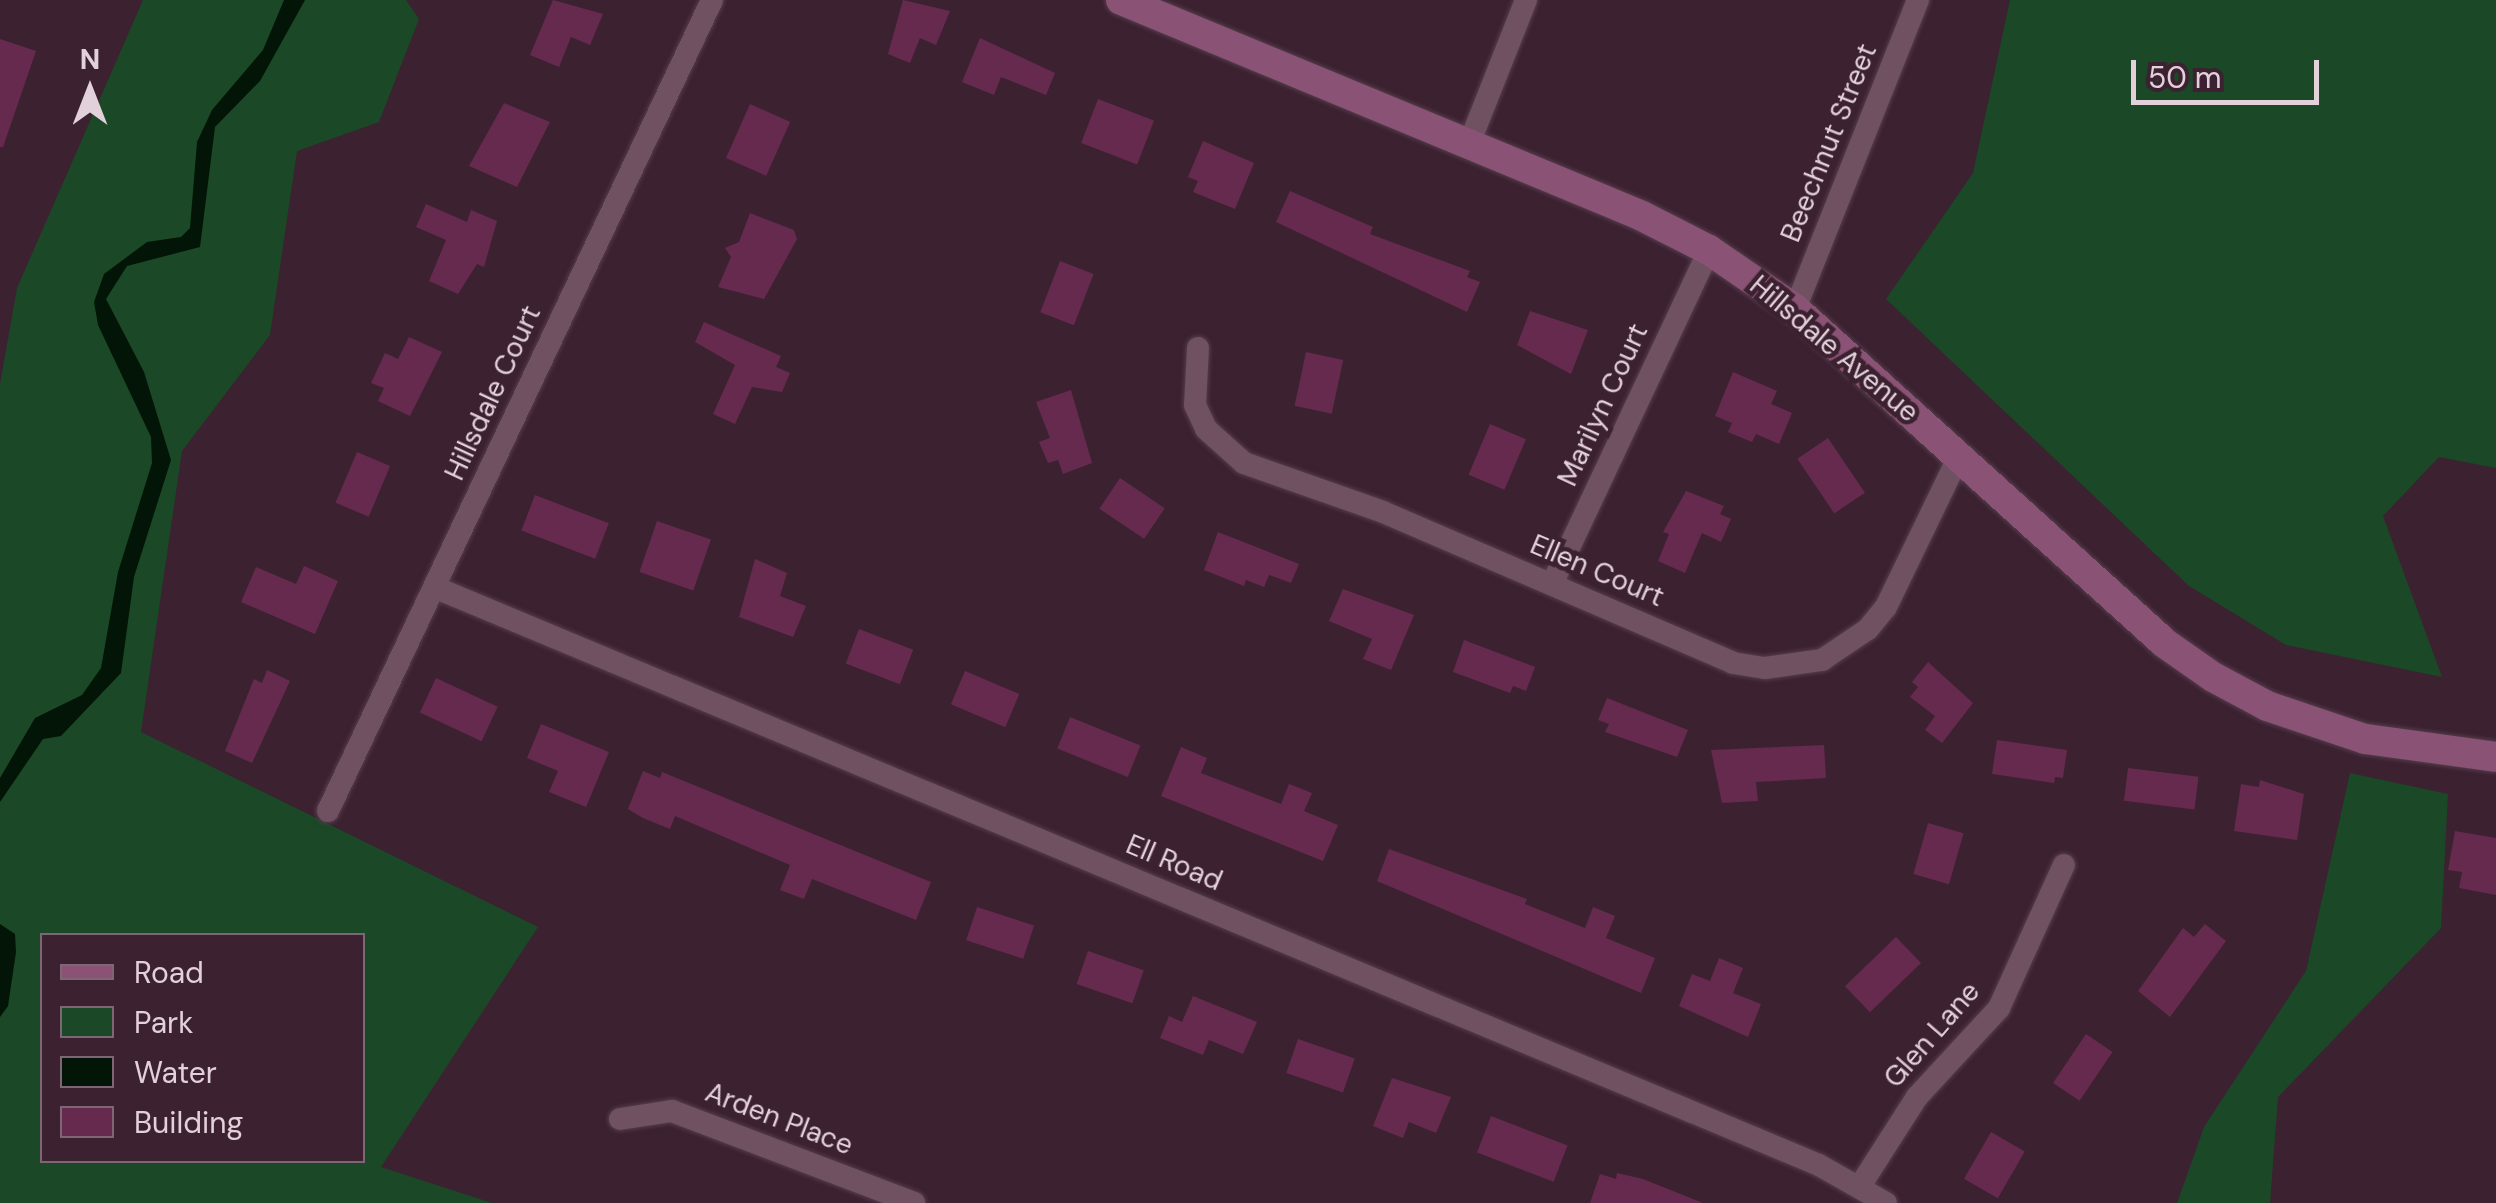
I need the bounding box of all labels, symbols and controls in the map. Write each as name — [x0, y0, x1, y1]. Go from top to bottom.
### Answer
street label: Beechnut Street — [1774, 39, 1884, 247]
north arrow — [40, 40, 140, 140]
scale bar — [2136, 40, 2324, 102]
text: N — [80, 41, 100, 78]
text: 50 m — [2148, 58, 2222, 97]
street label: Hillsdale Avenue — [1743, 269, 1925, 429]
street label: Hillsdale Court — [438, 300, 548, 486]
street label: Marilyn Court — [1551, 318, 1655, 492]
street label: Ellen Court — [1525, 528, 1669, 614]
street label: Ell Road — [1121, 828, 1227, 898]
legend — [40, 933, 365, 1163]
text: Road — [134, 953, 204, 992]
street label: Glen Lane — [1877, 975, 1987, 1095]
text: Park — [134, 1003, 193, 1042]
text: Water — [134, 1053, 217, 1092]
street label: Arden Place — [701, 1076, 857, 1162]
text: Building — [134, 1103, 243, 1142]

